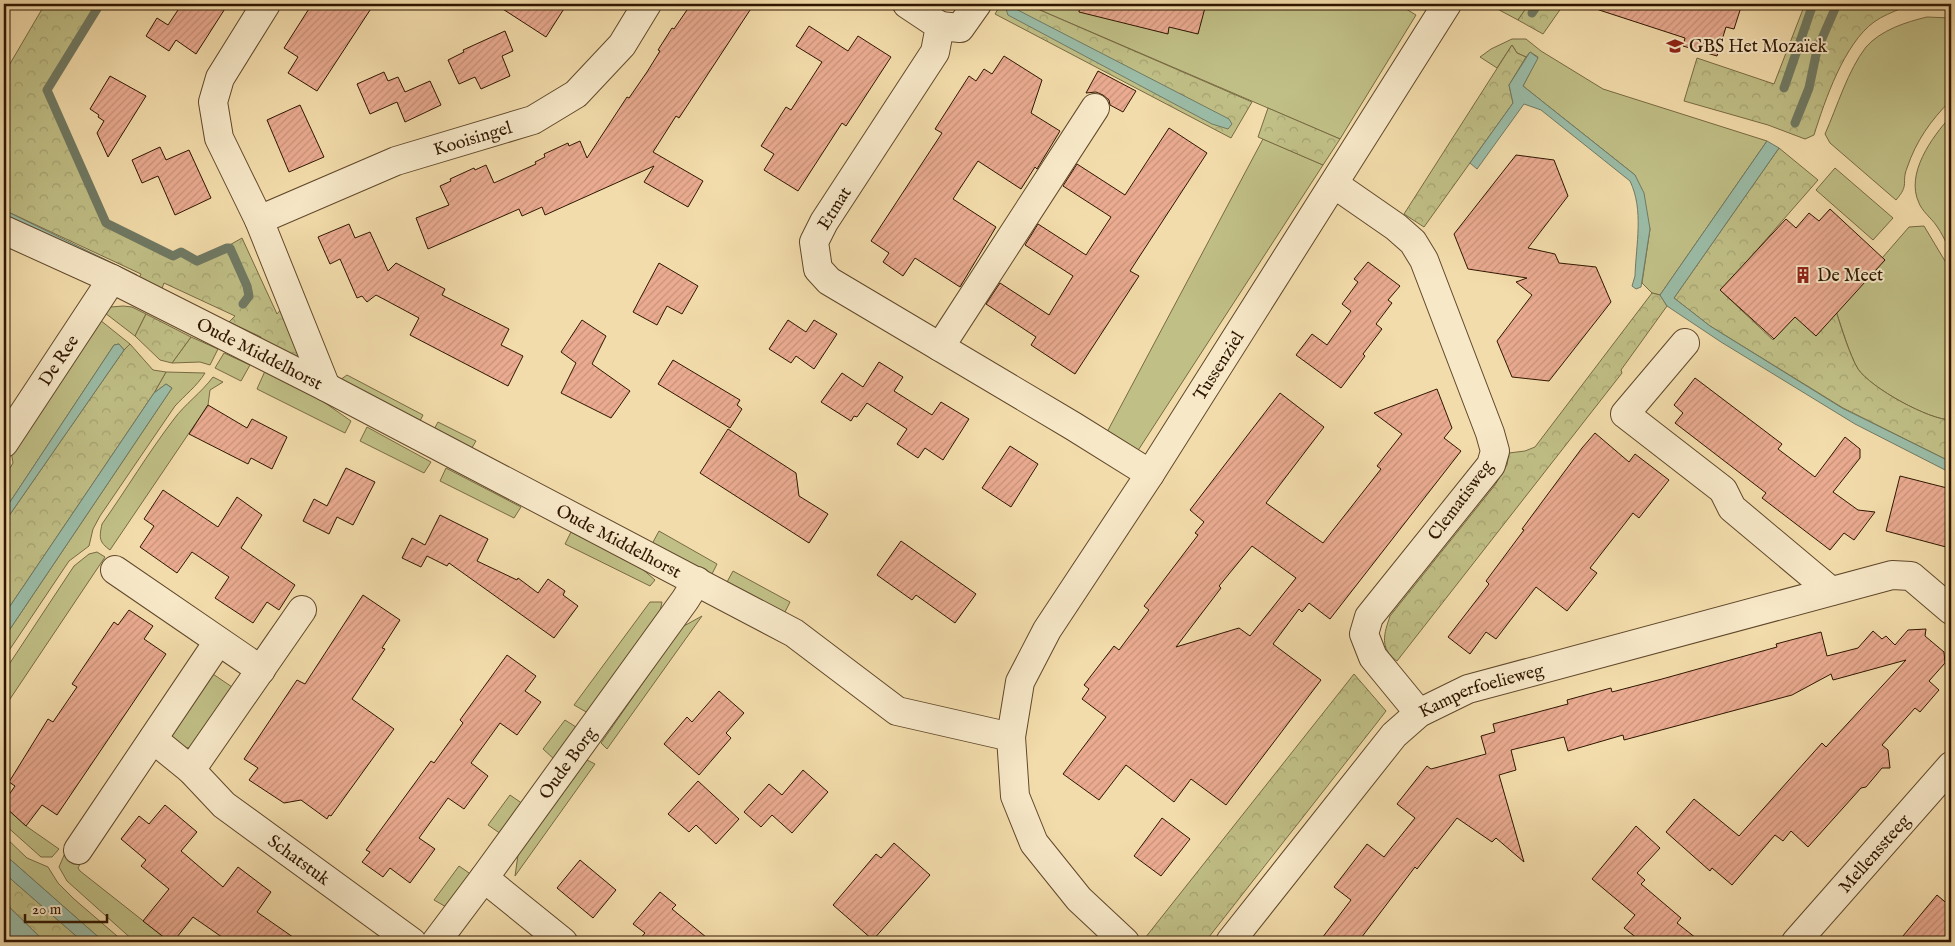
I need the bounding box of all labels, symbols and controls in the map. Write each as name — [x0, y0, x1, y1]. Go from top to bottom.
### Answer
school or university icon: GBS Het Mozaïek — [1665, 36, 1685, 56]
place label: GBS Het Mozaïek — [1689, 36, 1827, 59]
street label: Kooisingel — [431, 117, 515, 162]
street label: Etmat — [813, 183, 857, 235]
building icon: De Meet — [1793, 265, 1813, 285]
place label: De Meet — [1817, 265, 1883, 288]
street label: Oude Middelhorst — [192, 313, 326, 396]
street label: Tussenziel — [1189, 327, 1250, 405]
street label: De Ree — [34, 331, 85, 391]
street label: Clematisweg — [1423, 456, 1499, 546]
street label: Oude Middelhorst — [551, 500, 685, 585]
street label: Kamperfoelieweg — [1415, 659, 1547, 724]
street label: Oude Borg — [534, 723, 602, 805]
street label: Mellenssteeg — [1834, 810, 1916, 899]
street label: Schatstuk — [262, 830, 334, 892]
scale bar — [25, 891, 108, 923]
text: 20 m — [32, 900, 62, 919]

